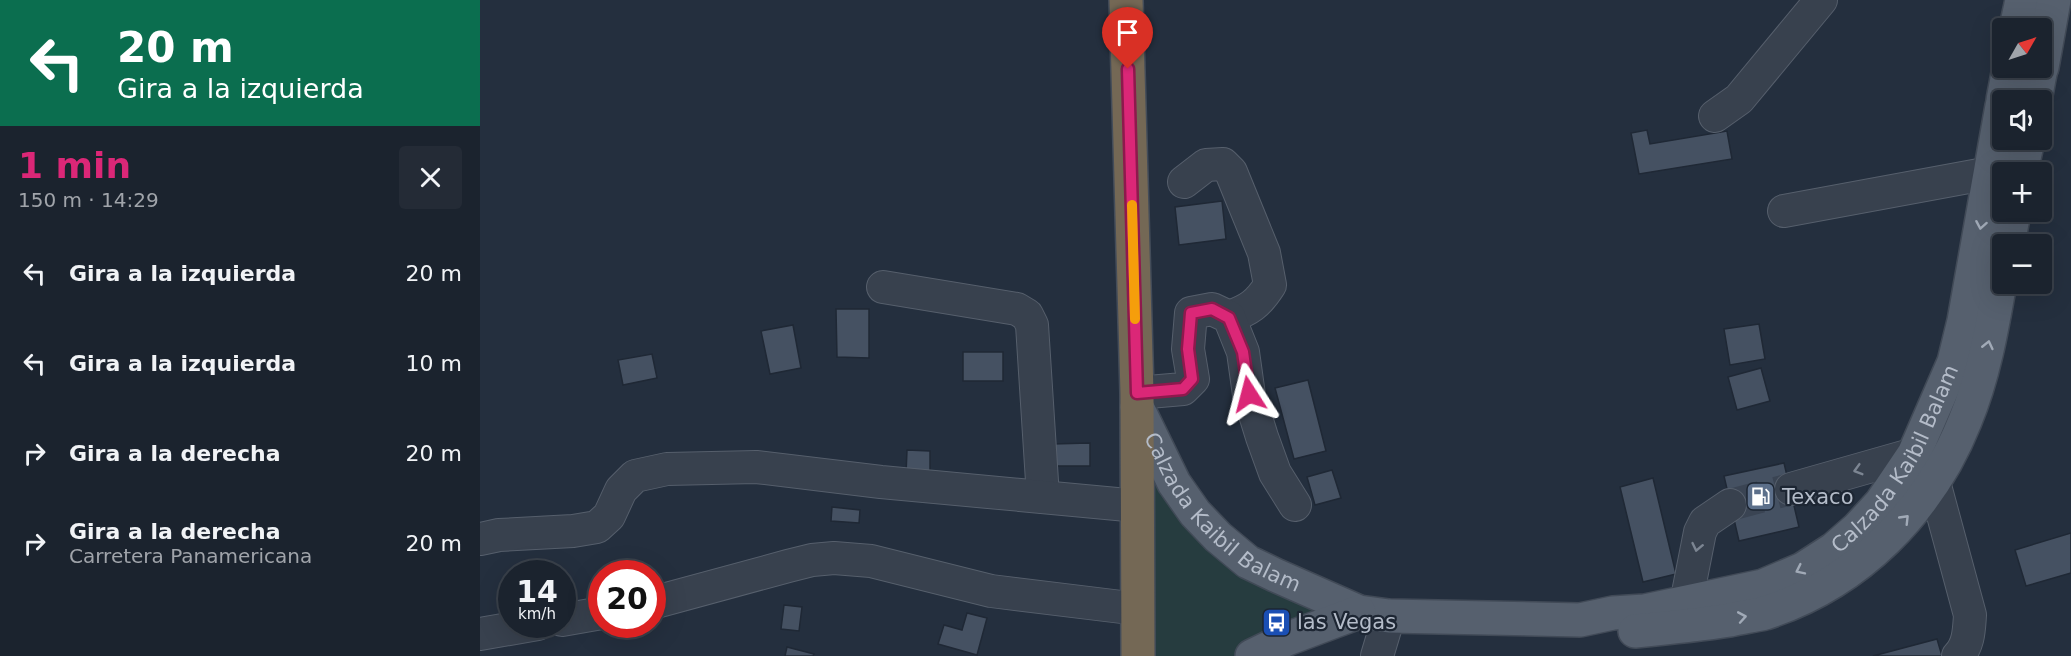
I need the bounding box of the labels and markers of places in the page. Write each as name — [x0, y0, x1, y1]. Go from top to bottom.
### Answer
pin — [1102, 7, 1153, 69]
fuel station icon: Texaco — [1745, 481, 1777, 513]
place label: Texaco — [1781, 485, 1854, 509]
bus stop icon: las Vegas — [1260, 606, 1292, 638]
place label: las Vegas — [1297, 610, 1396, 634]

